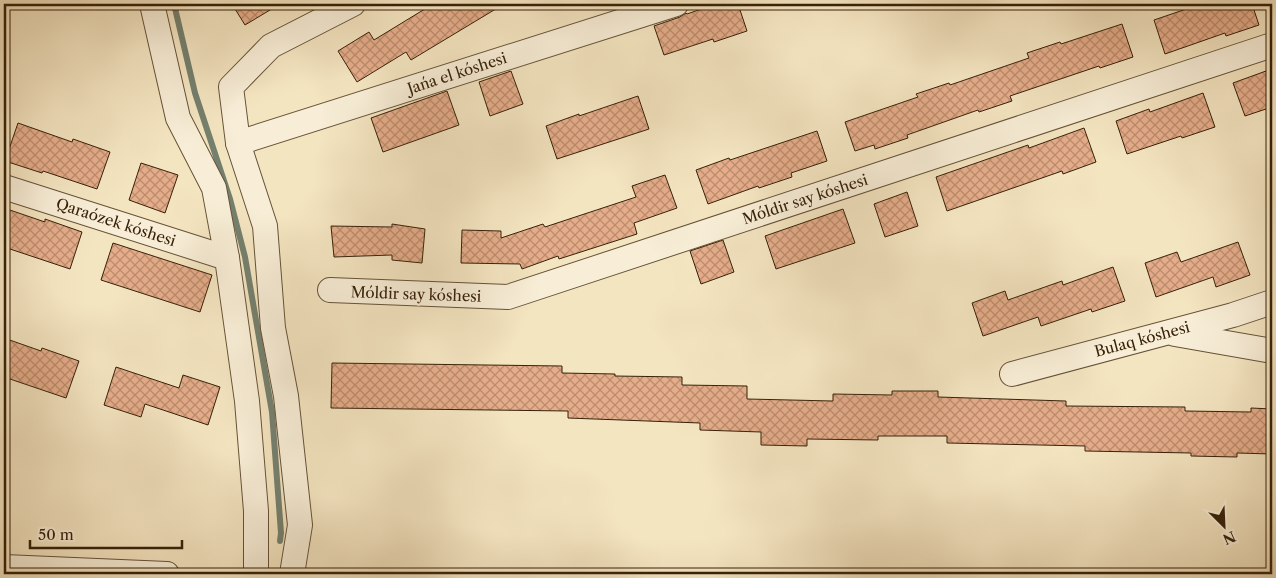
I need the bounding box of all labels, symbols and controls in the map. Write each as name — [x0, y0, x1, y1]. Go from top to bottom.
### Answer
street label: Jańa el kóshesi — [403, 48, 510, 99]
street label: Móldir say kóshesi — [740, 170, 871, 228]
street label: Qaraózek kóshesi — [54, 194, 179, 250]
street label: Móldir say kóshesi — [350, 282, 482, 306]
street label: Bulaq kóshesi — [1092, 317, 1192, 361]
north arrow — [1198, 500, 1248, 550]
scale bar — [30, 518, 182, 550]
text: 50 m — [38, 525, 74, 544]
text: N — [1220, 527, 1239, 549]

